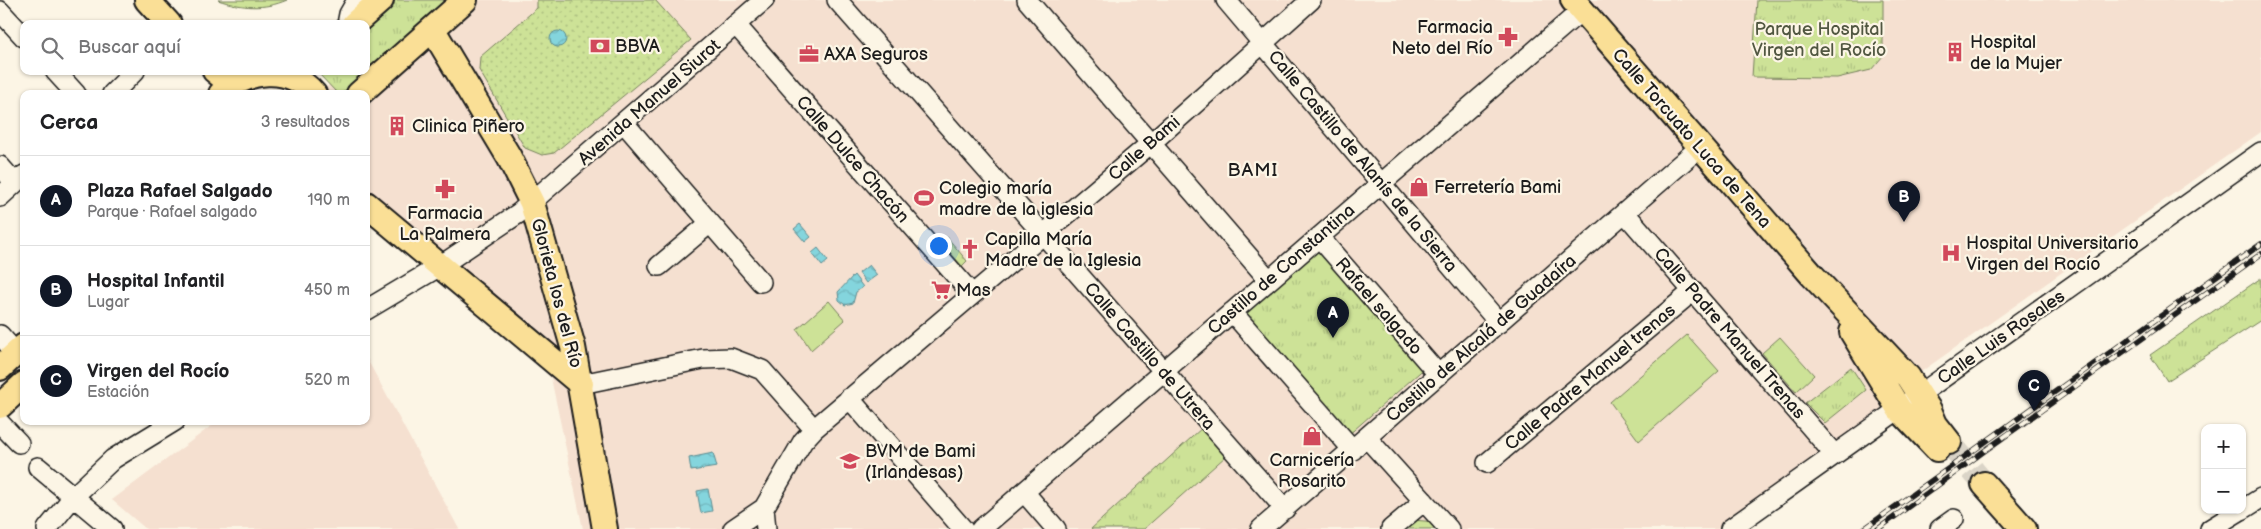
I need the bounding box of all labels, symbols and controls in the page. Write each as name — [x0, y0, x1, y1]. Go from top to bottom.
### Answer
place label: Farmacia Neto del Río — [1392, 17, 1493, 59]
park label: Parque Hospital Virgen del Rocío — [1752, 19, 1886, 61]
search box — [20, 20, 370, 75]
pharmacy icon: Farmacia Neto del Río — [1497, 26, 1519, 48]
place label: Hospital de la Mujer — [1970, 32, 2062, 74]
icon: search — [38, 34, 66, 62]
street label: Avenida Manuel Siurot — [574, 35, 725, 170]
bank icon: BBVA — [589, 35, 611, 57]
text: Buscar aquí — [78, 36, 181, 59]
place label: BBVA — [615, 36, 660, 57]
building icon: Hospital de la Mujer — [1944, 41, 1966, 63]
office icon: AXA Seguros — [798, 43, 820, 65]
place label: AXA Seguros — [824, 44, 928, 65]
street label: Calle Torcuato Luca de Tena — [1608, 44, 1775, 232]
street label: Calle Castillo de Alanís de la Sierra — [1264, 46, 1462, 277]
street label: Calle Dulce Chacón — [792, 91, 914, 227]
text: Cerca — [40, 110, 98, 135]
street label: Calle Bami — [1104, 112, 1184, 185]
text: 3 resultados — [261, 113, 350, 132]
building icon: Clinica Piñero — [386, 115, 408, 137]
place label: Clinica Piñero — [412, 116, 525, 137]
district label: BAMI — [1228, 159, 1278, 182]
shop icon: Ferretería Bami — [1408, 176, 1430, 198]
place label: Ferretería Bami — [1434, 177, 1561, 198]
pharmacy icon: Farmacia La Palmera — [434, 178, 456, 200]
place label: Colegio maría madre de la iglesia — [939, 178, 1093, 220]
text: Plaza Rafael Salgado — [87, 180, 273, 203]
pin: B — [1888, 181, 1920, 222]
sports icon: Colegio maría madre de la iglesia — [913, 187, 935, 209]
text: A — [51, 191, 61, 210]
text: 190 m — [308, 191, 350, 210]
street label: Castillo de Constantina — [1204, 200, 1359, 339]
text: Parque · Rafael salgado — [87, 203, 257, 222]
place label: Farmacia La Palmera — [399, 203, 491, 245]
street label: Glorieta los del Río — [526, 216, 587, 370]
place label: Capilla María Madre de la Iglesia — [985, 229, 1141, 271]
your location — [926, 233, 952, 259]
place label: Hospital Universitario Virgen del Rocío — [1966, 233, 2139, 275]
church icon: Capilla María Madre de la Iglesia — [959, 238, 981, 260]
hospital icon: Hospital Universitario Virgen del Rocío — [1940, 242, 1962, 264]
street label: Calle Padre Manuel Trenas — [1650, 243, 1810, 423]
street label: Castillo de Alcalá de Guadaíra — [1382, 250, 1581, 427]
street label: Rafael salgado — [1331, 254, 1426, 359]
text: Hospital Infantil — [87, 270, 224, 293]
street label: Calle Castillo de Utrera — [1080, 278, 1219, 434]
supermarket icon: Mas — [930, 279, 952, 301]
place label: Mas — [956, 280, 991, 301]
text: B — [50, 281, 62, 300]
text: 450 m — [304, 281, 350, 300]
street label: Calle Luis Rosales — [1933, 285, 2069, 389]
text: Lugar — [87, 293, 129, 312]
pin: A — [1317, 297, 1349, 338]
street label: Calle Padre Manuel trenas — [1501, 300, 1680, 455]
text: Virgen del Rocío — [87, 360, 229, 383]
pin: C — [2018, 370, 2050, 411]
text: C — [50, 371, 62, 390]
text: 520 m — [304, 371, 350, 390]
text: Estación — [87, 383, 149, 402]
map controls — [2201, 424, 2246, 514]
button: + — [2201, 424, 2246, 469]
shop icon: Carnicería Rosarito — [1301, 425, 1323, 447]
place label: BVM de Bami (Irlandesas) — [865, 441, 976, 483]
school or university icon: BVM de Bami (Irlandesas) — [839, 450, 861, 472]
place label: Carnicería Rosarito — [1269, 450, 1355, 492]
button: − — [2201, 469, 2246, 514]

